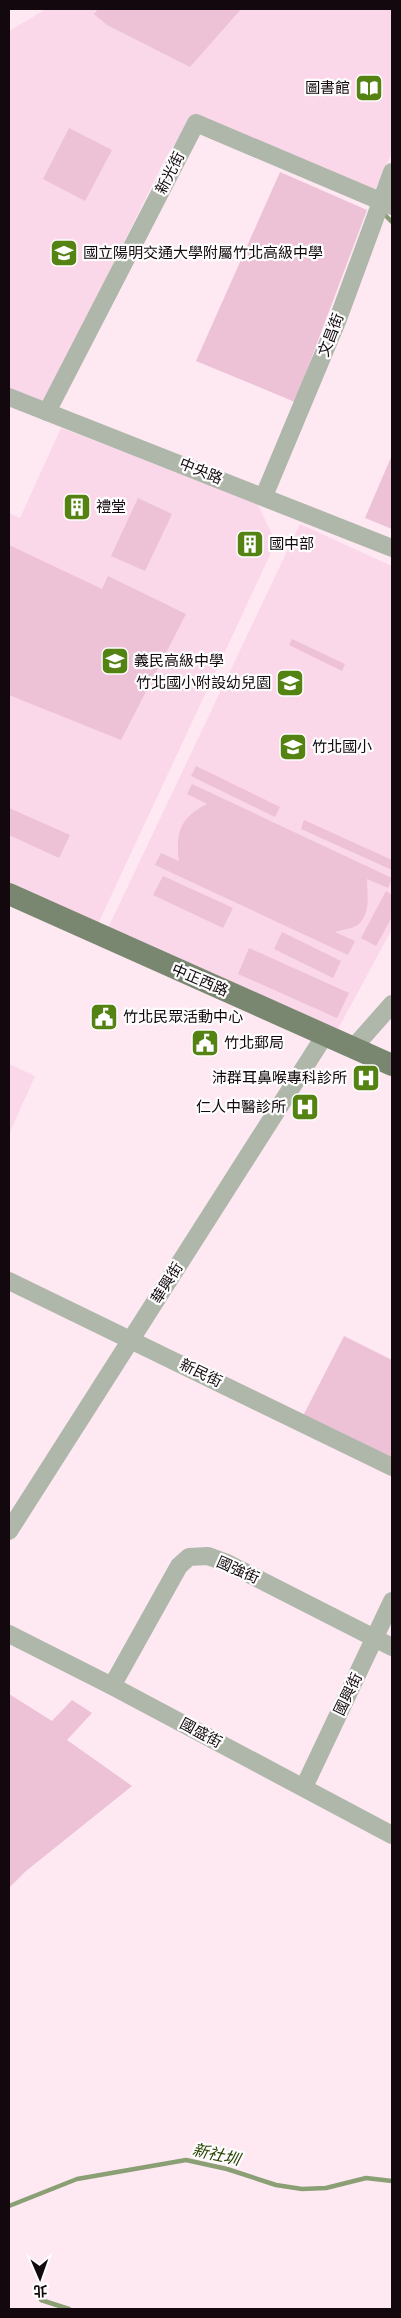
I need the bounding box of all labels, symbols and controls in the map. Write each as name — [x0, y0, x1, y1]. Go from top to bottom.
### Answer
library icon: 圖書館 — [354, 73, 384, 103]
place label: 圖書館 — [305, 78, 350, 98]
street label: 新光街 — [151, 148, 189, 198]
school or university icon: 國立陽明交通大學附屬竹北高級中學 — [49, 238, 79, 268]
place label: 國立陽明交通大學附屬竹北高級中學 — [83, 243, 323, 263]
street label: 文昌街 — [314, 310, 348, 360]
street label: 中央路 — [176, 453, 226, 489]
building icon: 禮堂 — [62, 492, 92, 522]
place label: 禮堂 — [96, 497, 126, 517]
building icon: 國中部 — [235, 529, 265, 559]
place label: 國中部 — [269, 534, 314, 554]
school or university icon: 義民高級中學 — [100, 646, 130, 676]
place label: 義民高級中學 — [134, 651, 224, 671]
school or university icon: 竹北國小附設幼兒園 — [275, 668, 305, 698]
place label: 竹北國小附設幼兒園 — [136, 673, 271, 693]
school or university icon: 竹北國小 — [278, 732, 308, 762]
place label: 竹北國小 — [312, 737, 372, 757]
street label: 中正西路 — [168, 959, 232, 1001]
public building icon: 竹北民眾活動中心 — [89, 1002, 119, 1032]
place label: 竹北民眾活動中心 — [123, 1007, 243, 1027]
public building icon: 竹北郵局 — [190, 1028, 220, 1058]
place label: 竹北郵局 — [224, 1033, 284, 1053]
hospital icon: 沛群耳鼻喉專科診所 — [351, 1063, 381, 1093]
place label: 沛群耳鼻喉專科診所 — [212, 1068, 347, 1088]
hospital icon: 仁人中醫診所 — [290, 1092, 320, 1122]
place label: 仁人中醫診所 — [196, 1097, 286, 1117]
street label: 華興街 — [147, 1259, 187, 1307]
street label: 新民街 — [176, 1354, 226, 1392]
street label: 國強街 — [213, 1552, 263, 1588]
street label: 國興街 — [329, 1669, 367, 1719]
street label: 國盛街 — [176, 1714, 226, 1752]
water label: 新社圳 — [190, 2139, 244, 2172]
north arrow — [15, 2253, 65, 2303]
text: 北 — [33, 2281, 48, 2300]

